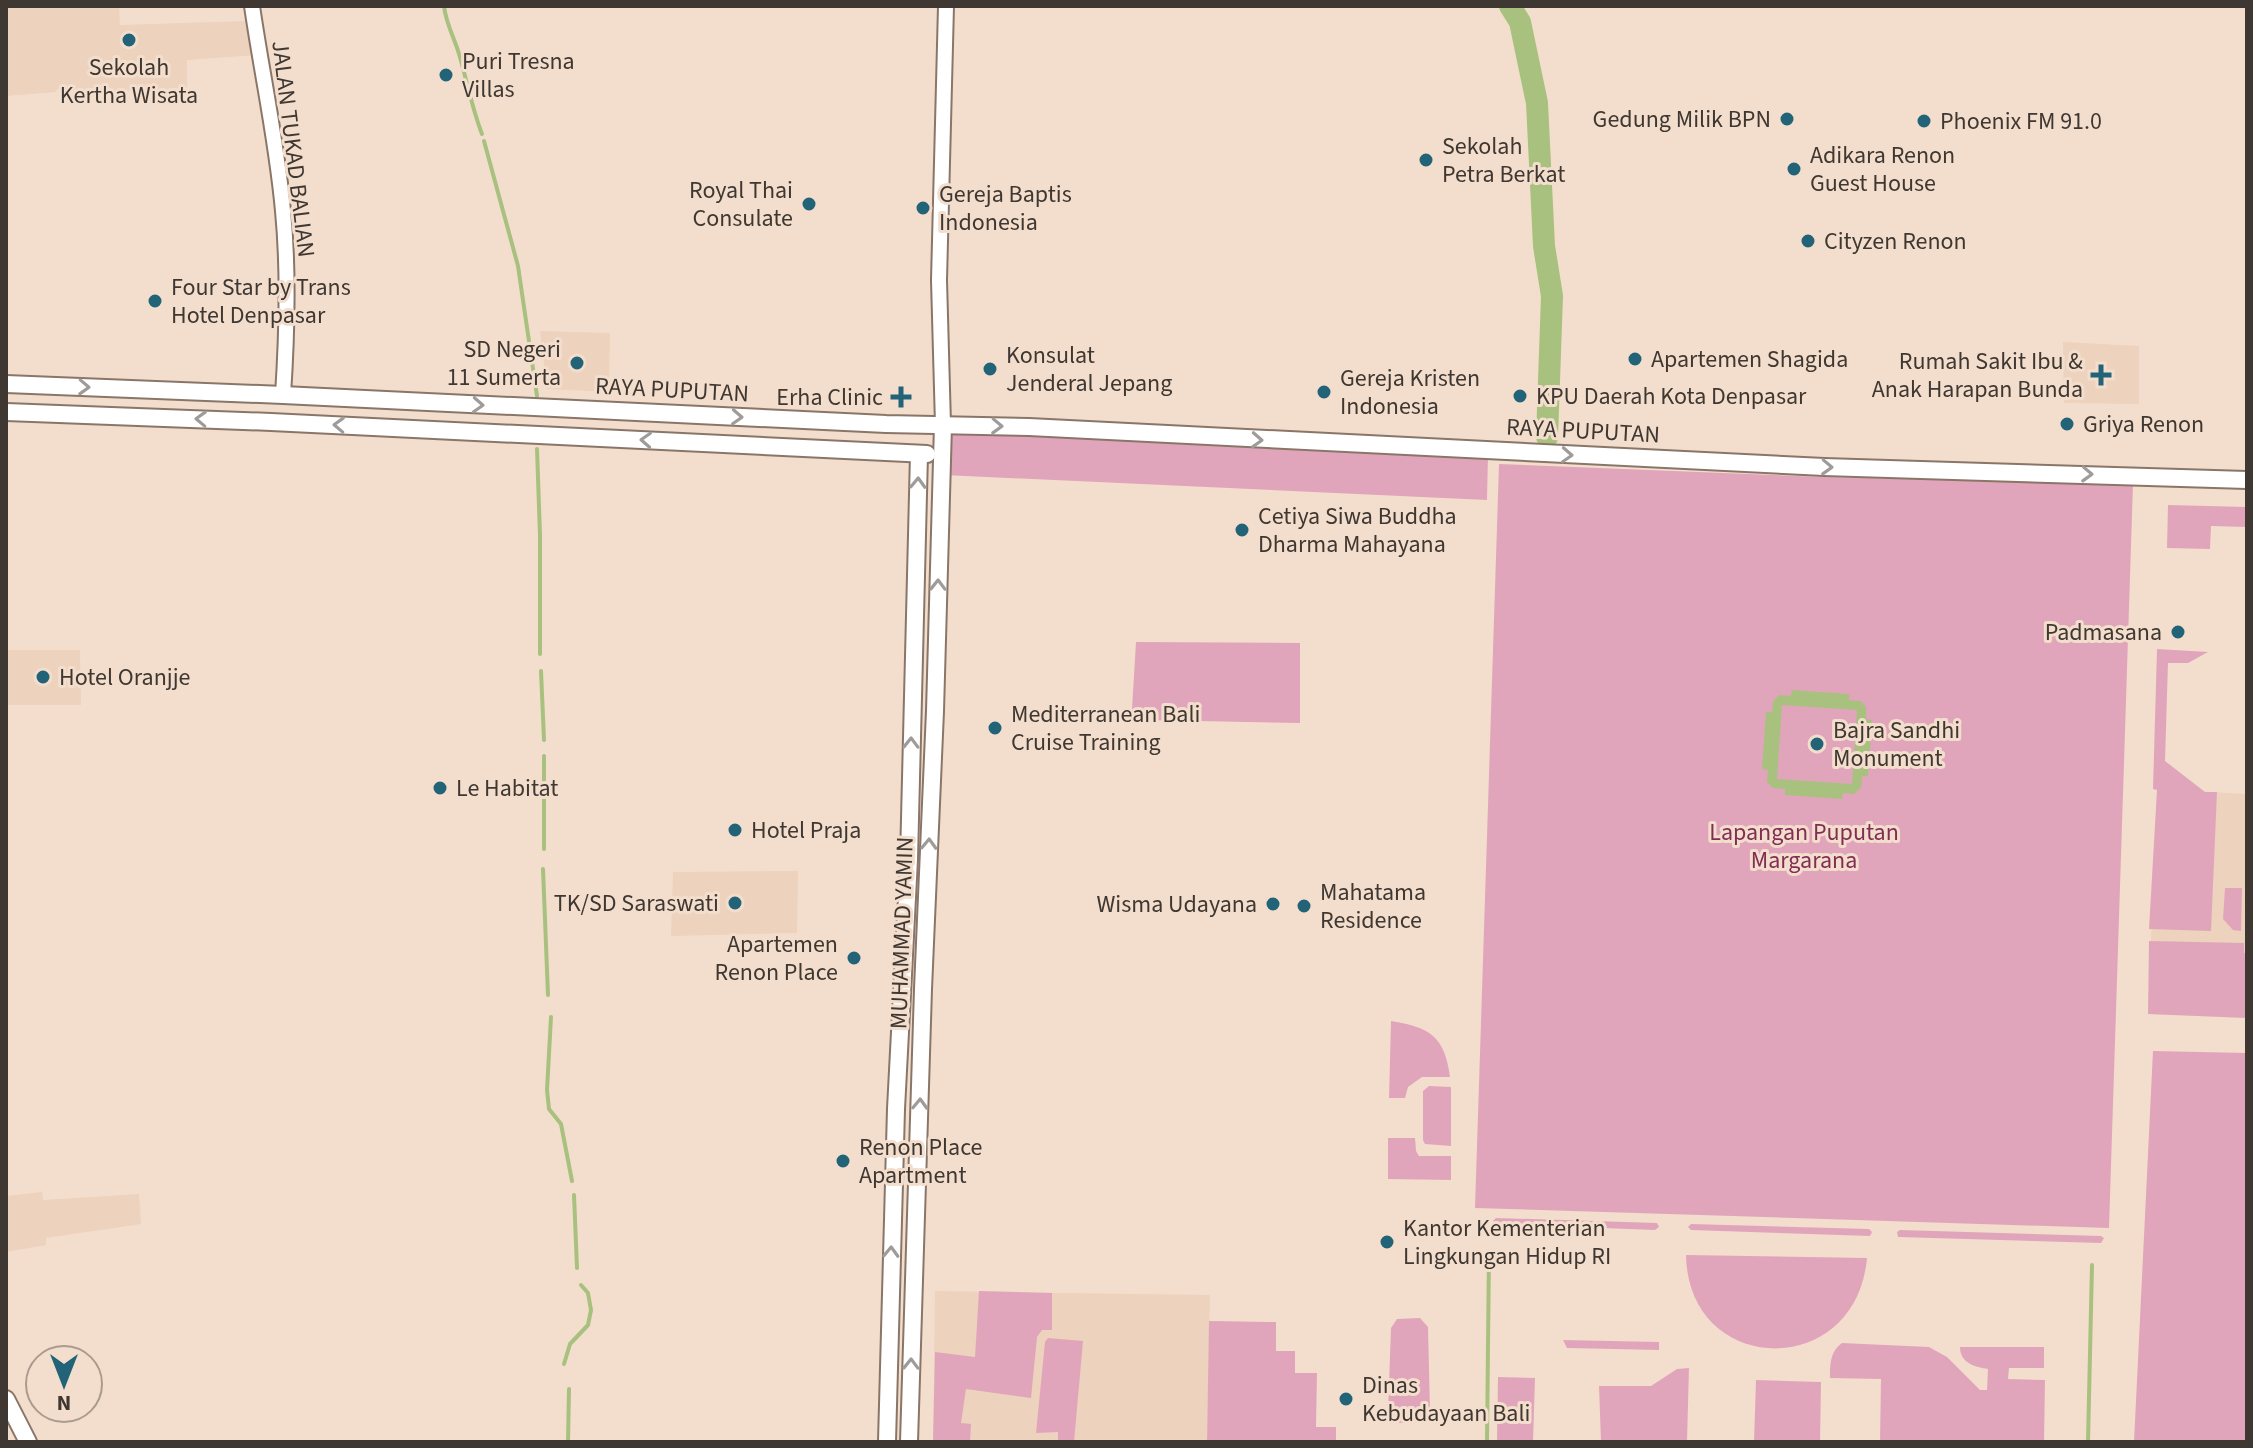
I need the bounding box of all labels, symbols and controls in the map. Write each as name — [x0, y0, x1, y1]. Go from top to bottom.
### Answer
marker: Sekolah Kertha Wisata — [120, 31, 138, 49]
street label: JALAN TUKAD BALIAN — [262, 39, 324, 259]
place label: Puri Tresna Villas — [462, 44, 575, 107]
place label: Sekolah Kertha Wisata — [60, 50, 198, 113]
marker: Puri Tresna Villas — [437, 66, 455, 84]
place label: Gedung Milik BPN — [1593, 102, 1771, 137]
place label: Phoenix FM 91.0 — [1940, 104, 2102, 139]
marker: Gedung Milik BPN — [1778, 110, 1796, 128]
marker: Phoenix FM 91.0 — [1915, 112, 1933, 130]
place label: Sekolah Petra Berkat — [1442, 129, 1565, 192]
place label: Adikara Renon Guest House — [1810, 138, 1955, 201]
marker: Sekolah Petra Berkat — [1417, 151, 1435, 169]
marker: Adikara Renon Guest House — [1785, 160, 1803, 178]
place label: Royal Thai Consulate — [689, 173, 793, 236]
place label: Gereja Baptis Indonesia — [939, 177, 1072, 240]
marker: Royal Thai Consulate — [800, 195, 818, 213]
marker: Gereja Baptis Indonesia — [914, 199, 932, 217]
place label: Cityzen Renon — [1824, 224, 1967, 259]
marker: Cityzen Renon — [1799, 232, 1817, 250]
place label: Four Star by Trans Hotel Denpasar — [171, 270, 351, 333]
marker: Four Star by Trans Hotel Denpasar — [146, 292, 164, 310]
place label: SD Negeri 11 Sumerta — [447, 332, 561, 395]
place label: Konsulat Jenderal Jepang — [1006, 338, 1172, 401]
place label: Apartemen Shagida — [1651, 342, 1848, 377]
place label: Rumah Sakit Ibu & Anak Harapan Bunda — [1872, 344, 2083, 407]
marker: Apartemen Shagida — [1626, 350, 1644, 368]
marker: SD Negeri 11 Sumerta — [568, 354, 586, 372]
marker: Konsulat Jenderal Jepang — [981, 360, 999, 378]
place label: Gereja Kristen Indonesia — [1340, 361, 1480, 424]
marker: Rumah Sakit Ibu & Anak Harapan Bunda — [2090, 364, 2112, 386]
street label: RAYA PUPUTAN — [594, 368, 750, 412]
one-way arrow — [78, 378, 91, 395]
place label: KPU Daerah Kota Denpasar — [1536, 379, 1807, 414]
place label: Erha Clinic — [776, 380, 883, 415]
marker: Gereja Kristen Indonesia — [1315, 383, 1333, 401]
marker: Erha Clinic — [890, 386, 912, 408]
marker: KPU Daerah Kota Denpasar — [1511, 387, 1529, 405]
one-way arrow — [472, 396, 485, 413]
place label: Griya Renon — [2083, 407, 2204, 442]
one-way arrow — [732, 409, 744, 426]
street label: RAYA PUPUTAN — [1505, 409, 1661, 453]
one-way arrow — [194, 411, 207, 428]
marker: Griya Renon — [2058, 415, 2076, 433]
one-way arrow — [332, 417, 345, 434]
one-way arrow — [991, 418, 1004, 435]
one-way arrow — [639, 431, 652, 448]
one-way arrow — [1251, 432, 1264, 449]
one-way arrow — [1561, 446, 1574, 463]
one-way arrow — [1821, 458, 1834, 476]
one-way arrow — [2081, 465, 2094, 482]
one-way arrow — [910, 476, 927, 489]
place label: Cetiya Siwa Buddha Dharma Mahayana — [1258, 499, 1457, 562]
marker: Cetiya Siwa Buddha Dharma Mahayana — [1233, 521, 1251, 539]
one-way arrow — [929, 578, 947, 591]
place label: Padmasana — [2045, 615, 2162, 650]
marker: Padmasana — [2169, 623, 2187, 641]
place label: Hotel Oranjje — [59, 660, 191, 695]
marker: Hotel Oranjje — [34, 668, 52, 686]
place label: Mediterranean Bali Cruise Training — [1011, 697, 1200, 760]
place label: Bajra Sandhi Monument — [1833, 713, 1960, 776]
marker: Mediterranean Bali Cruise Training — [986, 719, 1004, 737]
marker: Bajra Sandhi Monument — [1808, 735, 1826, 753]
one-way arrow — [903, 736, 920, 749]
place label: Le Habitat — [456, 771, 559, 806]
marker: Le Habitat — [431, 779, 449, 797]
place label: Hotel Praja — [751, 813, 861, 848]
park label: Lapangan Puputan Margarana — [1709, 815, 1899, 878]
marker: Hotel Praja — [726, 821, 744, 839]
street label: MUHAMMAD YAMIN — [881, 836, 923, 1030]
one-way arrow — [920, 837, 937, 850]
place label: Mahatama Residence — [1320, 875, 1426, 938]
place label: TK/SD Saraswati — [554, 886, 719, 921]
place label: Wisma Udayana — [1096, 887, 1257, 922]
marker: TK/SD Saraswati — [726, 894, 744, 912]
marker: Wisma Udayana — [1264, 895, 1282, 913]
marker: Mahatama Residence — [1295, 897, 1313, 915]
place label: Apartemen Renon Place — [714, 927, 838, 990]
marker: Apartemen Renon Place — [845, 949, 863, 967]
one-way arrow — [911, 1097, 928, 1110]
place label: Renon Place Apartment — [859, 1130, 983, 1193]
marker: Renon Place Apartment — [834, 1152, 852, 1170]
place label: Kantor Kementerian Lingkungan Hidup RI — [1403, 1211, 1611, 1274]
marker: Kantor Kementerian Lingkungan Hidup RI — [1378, 1233, 1396, 1251]
one-way arrow — [882, 1245, 899, 1258]
north arrow — [24, 1344, 104, 1424]
one-way arrow — [902, 1357, 920, 1370]
place label: Dinas Kebudayaan Bali — [1362, 1368, 1530, 1431]
text: N — [57, 1387, 71, 1419]
marker: Dinas Kebudayaan Bali — [1337, 1390, 1355, 1408]

